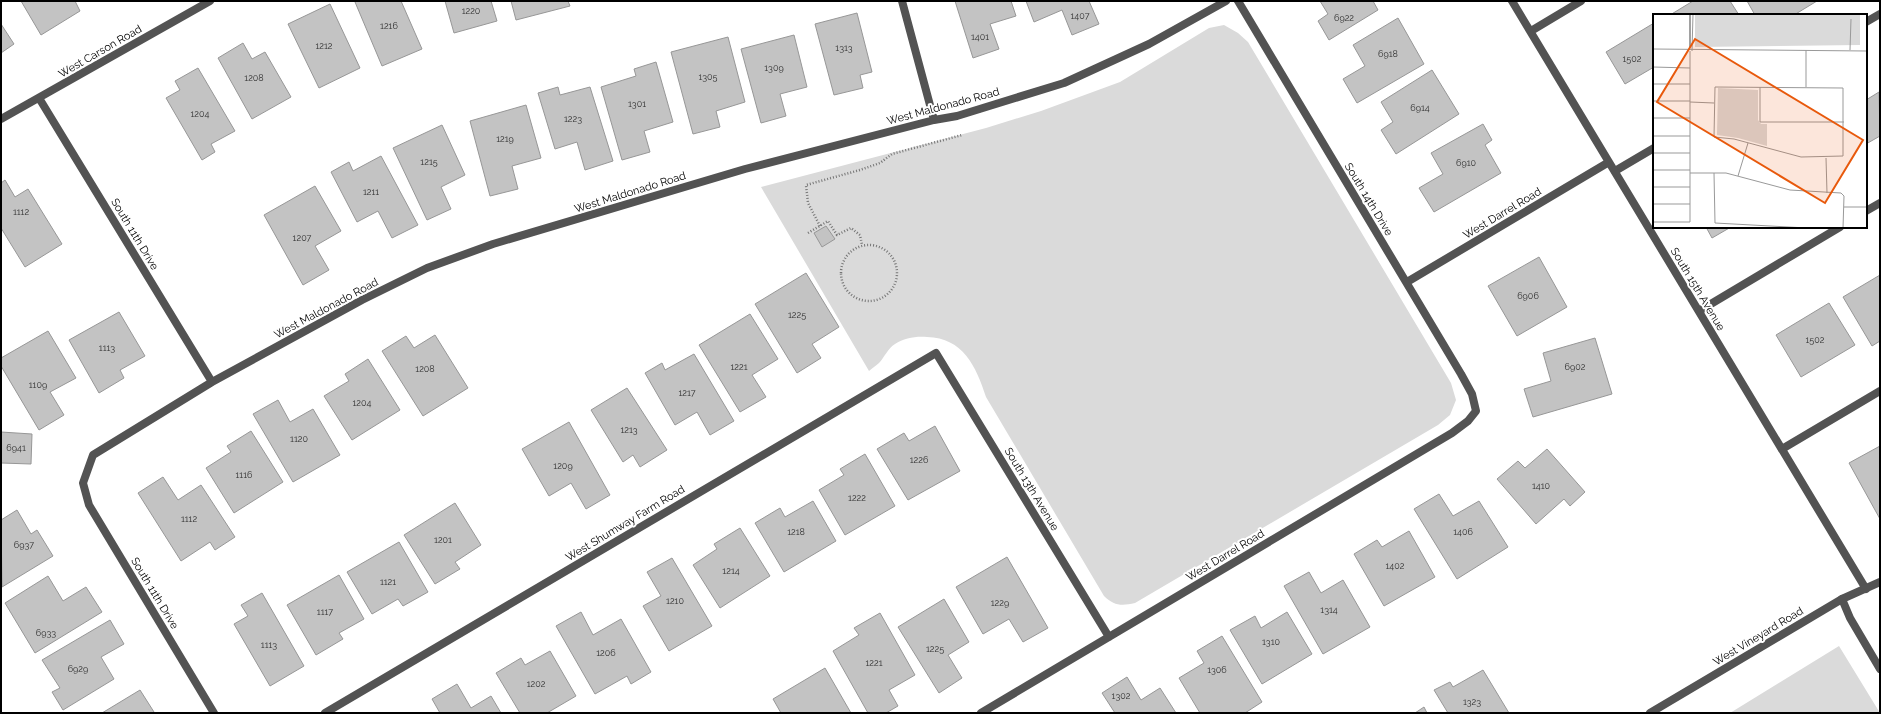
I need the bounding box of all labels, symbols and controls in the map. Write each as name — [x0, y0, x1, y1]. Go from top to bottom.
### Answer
house number: 1220 — [462, 6, 481, 16]
house number: 1407 — [1070, 11, 1090, 21]
house number: 6922 — [1334, 13, 1354, 23]
inset map — [1653, 14, 1867, 228]
house number: 1216 — [380, 21, 398, 31]
street label: West Carson Road — [56, 22, 144, 81]
house number: 1401 — [971, 32, 989, 42]
house number: 1212 — [315, 41, 333, 51]
house number: 1313 — [835, 43, 853, 53]
house number: 6918 — [1378, 49, 1398, 59]
house number: 1502 — [1623, 54, 1642, 64]
house number: 1309 — [764, 63, 784, 73]
house number: 1305 — [698, 72, 718, 82]
house number: 1208 — [244, 73, 264, 83]
street label: West Maldonado Road — [885, 85, 1001, 128]
house number: 1301 — [628, 99, 646, 109]
house number: 6914 — [1410, 103, 1430, 113]
house number: 1204 — [191, 109, 210, 119]
house number: 1223 — [564, 114, 582, 124]
house number: 1219 — [496, 134, 514, 144]
house number: 1215 — [420, 157, 438, 167]
house number: 6910 — [1456, 158, 1477, 168]
street label: South 14th Drive — [1342, 161, 1396, 238]
street label: West Maldonado Road — [573, 169, 688, 216]
street label: West Darrel Road — [1461, 185, 1544, 242]
house number: 1211 — [363, 187, 379, 197]
street label: South 11th Drive — [108, 196, 161, 273]
house number: 1112 — [13, 207, 29, 217]
house number: 1207 — [293, 233, 312, 243]
street label: South 15th Avenue — [1668, 245, 1728, 334]
street label: West Maldonado Road — [272, 275, 381, 341]
house number: 6906 — [1517, 291, 1539, 301]
house number: 1225 — [788, 310, 806, 320]
house number: 1502 — [1806, 335, 1825, 345]
house number: 1113 — [99, 343, 115, 353]
house number: 1221 — [730, 362, 748, 372]
house number: 6902 — [1565, 362, 1586, 372]
house number: 1208 — [415, 364, 435, 374]
house number: 1109 — [29, 380, 47, 390]
house number: 1217 — [678, 388, 696, 398]
house number: 1204 — [353, 398, 372, 408]
house number: 1213 — [620, 425, 638, 435]
house number: 1120 — [290, 434, 308, 444]
house number: 6941 — [6, 443, 26, 453]
street label: South 13th Avenue — [1002, 445, 1062, 534]
house number: 1226 — [910, 455, 929, 465]
house number: 1209 — [553, 461, 573, 471]
house number: 1116 — [236, 470, 253, 480]
house number: 1410 — [1532, 481, 1551, 491]
street label: West Shumway Farm Road — [563, 483, 687, 564]
house number: 1222 — [848, 493, 866, 503]
house number: 1112 — [181, 514, 197, 524]
house number: 1218 — [787, 527, 805, 537]
street label: West Darrel Road — [1184, 527, 1267, 584]
house number: 1406 — [1453, 527, 1473, 537]
house number: 1201 — [434, 535, 452, 545]
house number: 6937 — [14, 540, 34, 550]
street label: South 11th Drive — [128, 555, 181, 632]
house number: 1402 — [1386, 561, 1405, 571]
house number: 1214 — [722, 566, 740, 576]
house number: 1121 — [380, 577, 396, 587]
house number: 1210 — [666, 596, 684, 606]
house number: 1229 — [991, 598, 1009, 608]
street label: West Vineyard Road — [1711, 604, 1806, 668]
house number: 1314 — [1320, 605, 1338, 615]
house number: 1117 — [317, 607, 333, 617]
house number: 6933 — [36, 628, 56, 638]
house number: 1310 — [1262, 637, 1280, 647]
house number: 1113 — [261, 640, 277, 650]
house number: 1225 — [926, 644, 944, 654]
house number: 1206 — [596, 648, 616, 658]
house number: 1221 — [865, 658, 883, 668]
house number: 6929 — [68, 664, 88, 674]
house number: 1306 — [1207, 665, 1227, 675]
house number: 1202 — [527, 679, 546, 689]
house number: 1302 — [1112, 691, 1131, 701]
house number: 1323 — [1463, 697, 1481, 707]

